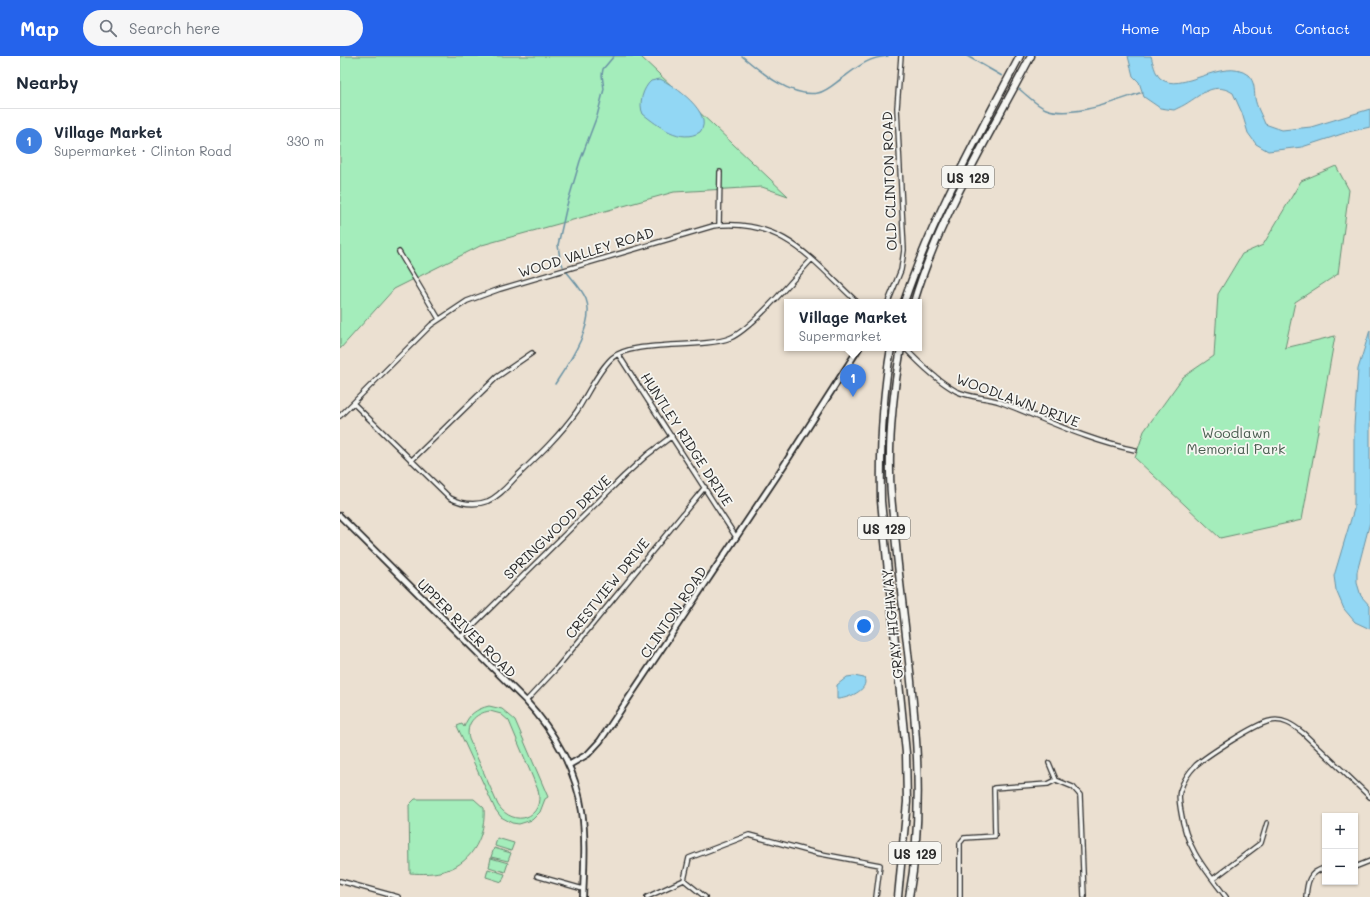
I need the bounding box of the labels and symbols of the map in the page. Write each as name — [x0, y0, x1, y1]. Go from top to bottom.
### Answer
street label: OLD CLINTON ROAD — [877, 111, 901, 251]
road number: US 129 — [942, 166, 994, 188]
street label: WOOD VALLEY ROAD — [516, 222, 656, 282]
pin: 1 — [840, 364, 866, 397]
street label: HUNTLEY RIDGE DRIVE — [637, 368, 737, 510]
street label: WOODLAWN DRIVE — [954, 369, 1082, 431]
park label: Woodlawn Memorial Park — [1186, 423, 1286, 458]
street label: SPRINGWOOD DRIVE — [499, 471, 615, 583]
road number: US 129 — [858, 517, 910, 539]
street label: CRESTVIEW DRIVE — [560, 534, 654, 642]
street label: CLINTON ROAD — [635, 562, 711, 662]
street label: GRAY HIGHWAY — [877, 568, 907, 680]
street label: UPPER RIVER ROAD — [413, 574, 521, 682]
your location — [854, 616, 874, 636]
road number: US 129 — [889, 842, 941, 864]

